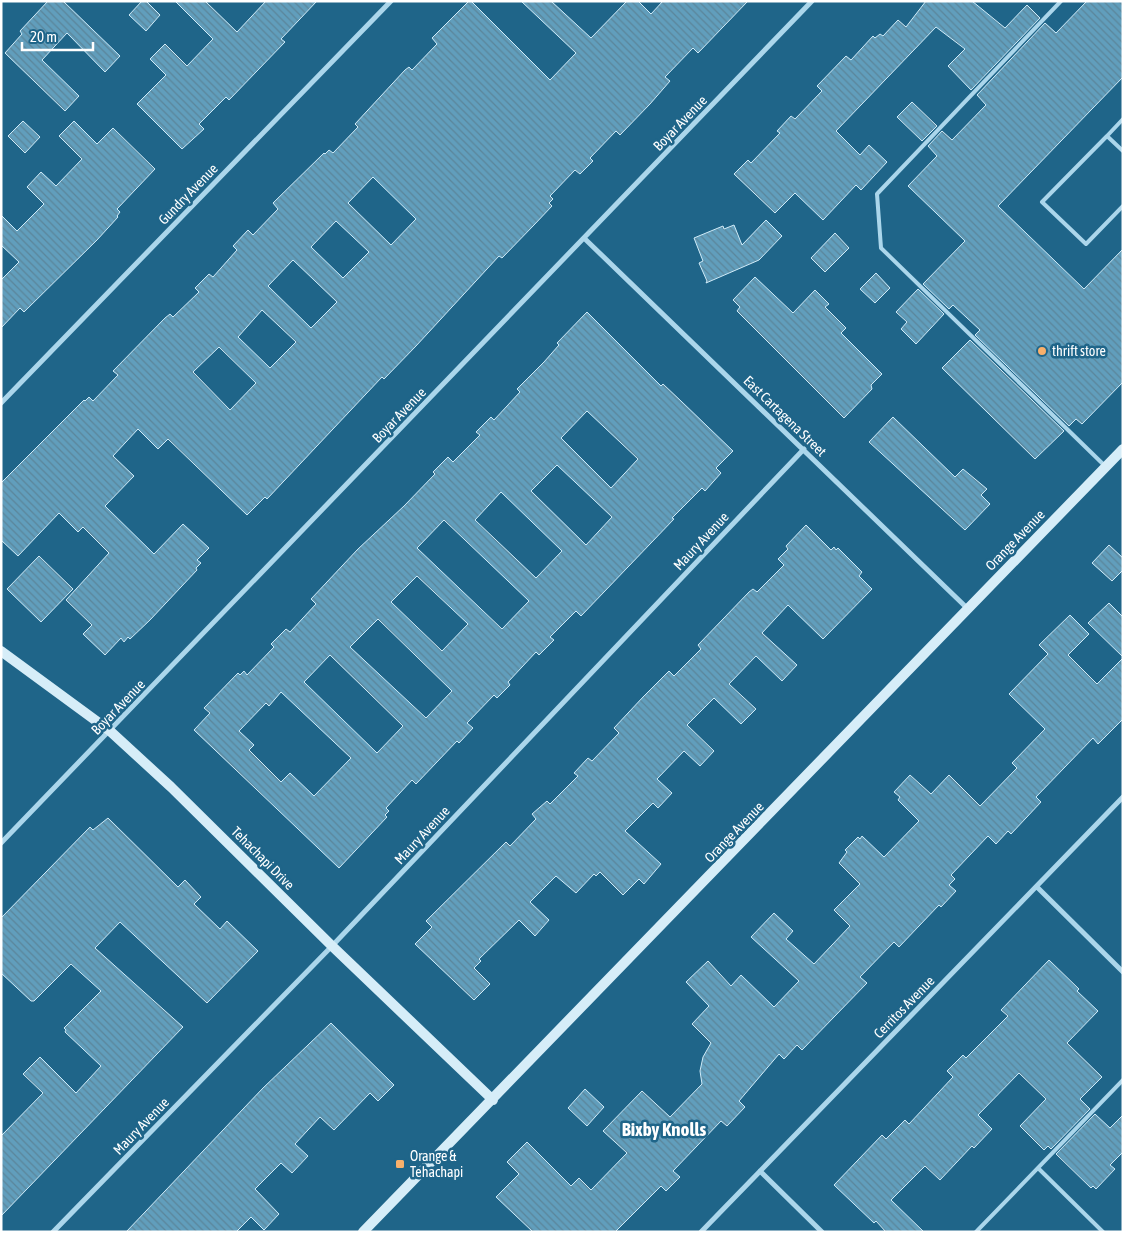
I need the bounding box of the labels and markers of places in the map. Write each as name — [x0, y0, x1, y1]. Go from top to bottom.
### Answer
place label: thrift store — [1052, 343, 1106, 359]
marker: thrift store — [1036, 345, 1048, 357]
place label: Orange & Tehachapi — [410, 1148, 463, 1180]
marker: Orange & Tehachapi — [394, 1158, 406, 1170]

